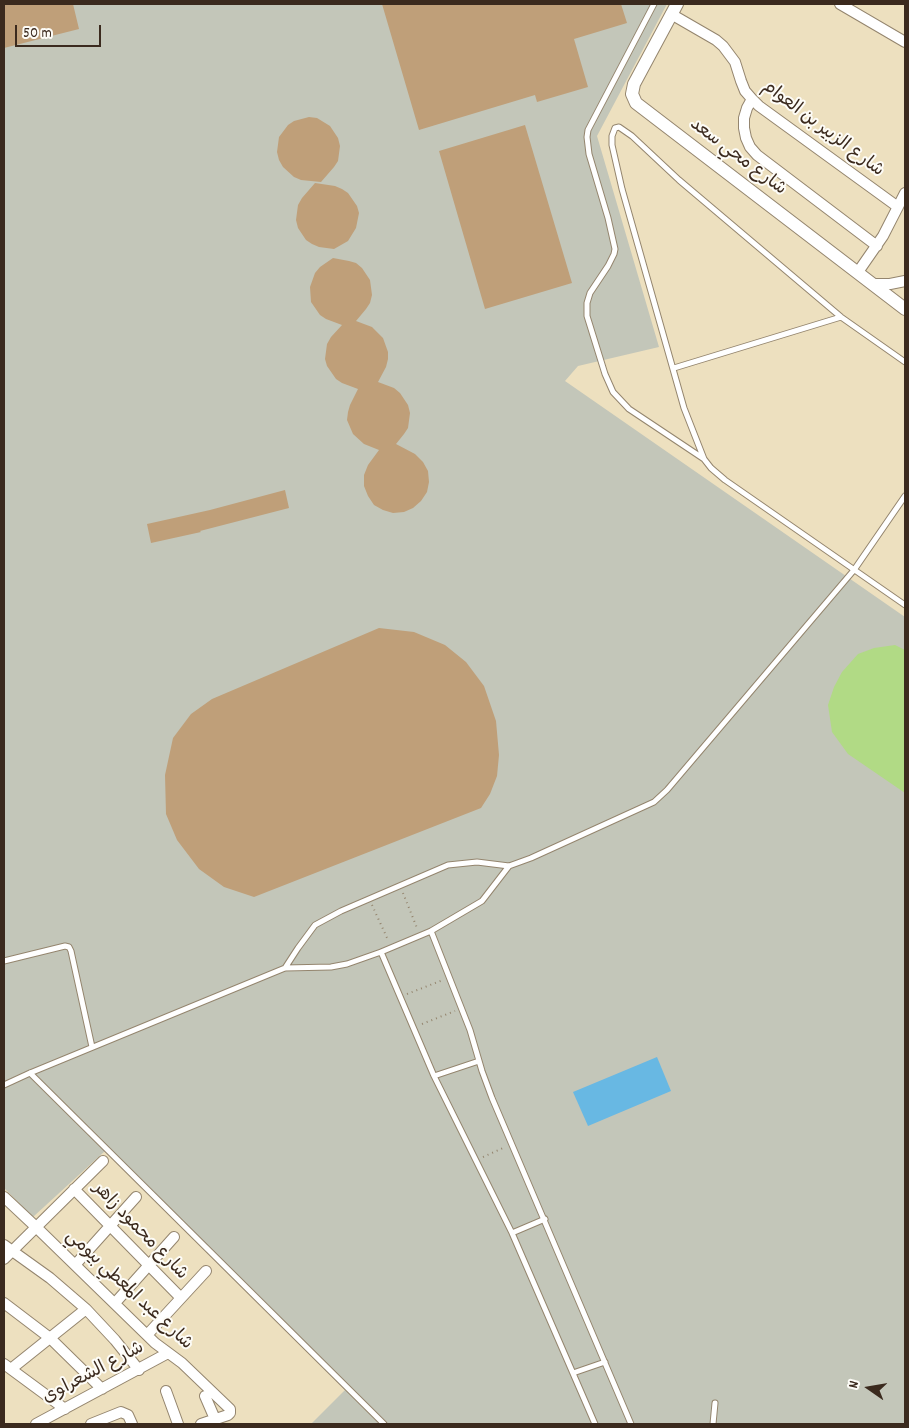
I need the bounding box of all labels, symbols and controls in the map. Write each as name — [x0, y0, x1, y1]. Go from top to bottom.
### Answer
scale bar — [18, 15, 104, 47]
text: 50 m — [23, 23, 52, 45]
street label: شارع الزبير بن العوام — [757, 77, 887, 183]
street label: شارع محي سعد — [684, 115, 790, 201]
street label: شارع محمود زاهر — [87, 1178, 191, 1286]
street label: شارع عبد المعطي بيومي — [60, 1226, 196, 1356]
street label: شارع الشعراوى — [40, 1338, 148, 1410]
north arrow — [844, 1363, 894, 1413]
text: N — [844, 1379, 865, 1390]

